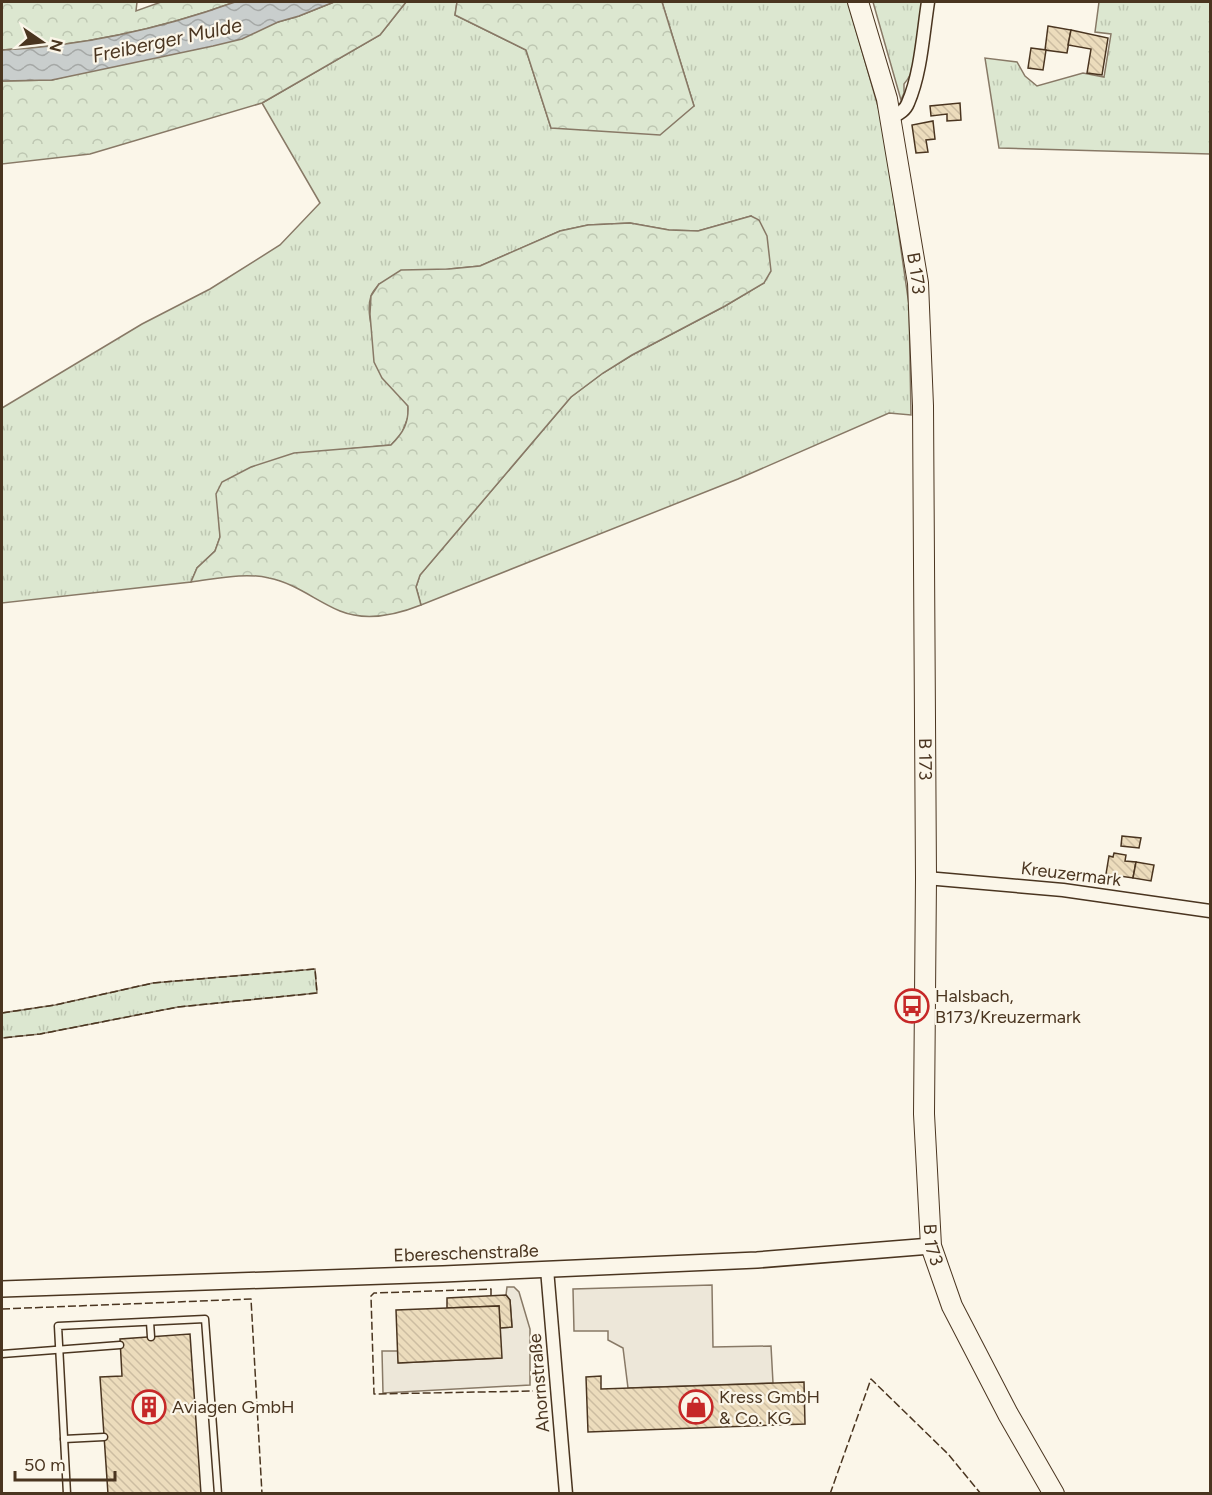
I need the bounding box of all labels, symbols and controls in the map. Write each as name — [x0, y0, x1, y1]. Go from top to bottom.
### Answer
north arrow — [12, 12, 72, 72]
water label: Freiberger Mulde — [90, 12, 244, 68]
text: N — [45, 37, 67, 54]
street label: B 173 — [902, 251, 929, 295]
street label: B 173 — [914, 738, 936, 780]
street label: Kreuzermark — [1020, 857, 1123, 891]
place label: Halsbach, B173/Kreuzermark — [935, 985, 1081, 1028]
bus stop icon: Halsbach, B173/Kreuzermark — [894, 988, 930, 1024]
street label: B 173 — [919, 1223, 948, 1269]
street label: Ebereschenstraße — [393, 1239, 539, 1267]
street label: Ahornstraße — [524, 1332, 554, 1433]
place label: Kress GmbH & Co. KG — [719, 1386, 820, 1429]
building icon: Aviagen GmbH — [131, 1389, 167, 1425]
shop icon: Kress GmbH & Co. KG — [678, 1389, 714, 1425]
place label: Aviagen GmbH — [172, 1396, 295, 1418]
scale bar — [15, 1444, 116, 1482]
text: 50 m — [24, 1454, 66, 1476]

